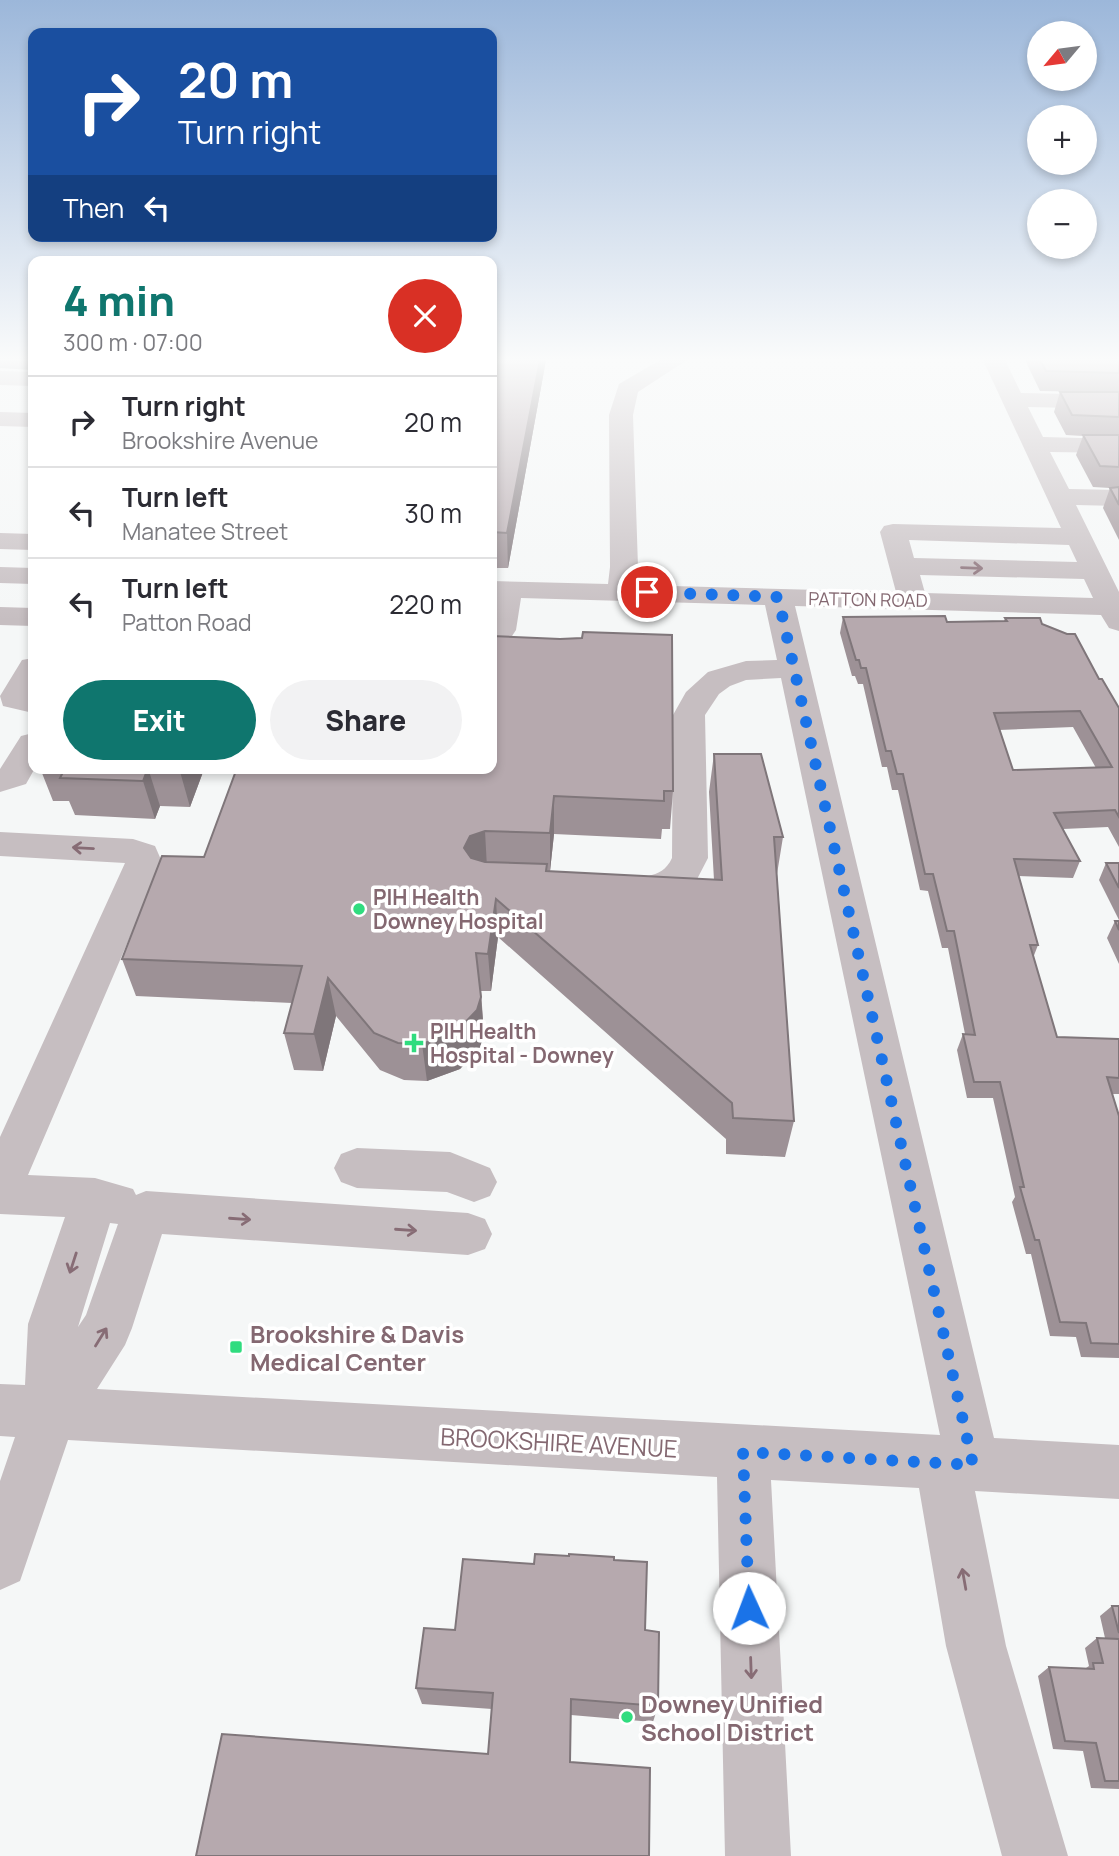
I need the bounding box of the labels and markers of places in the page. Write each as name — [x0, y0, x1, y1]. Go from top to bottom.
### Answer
pin — [617, 562, 677, 622]
place label: PIH Health Downey Hospital — [373, 883, 544, 935]
marker: PIH Health Downey Hospital — [351, 901, 367, 917]
place label: PIH Health Hospital - Downey — [430, 1017, 614, 1069]
marker: PIH Health Hospital - Downey — [404, 1033, 424, 1053]
place label: Brookshire & Davis Medical Center — [250, 1317, 464, 1378]
marker: Brookshire & Davis Medical Center — [228, 1339, 244, 1355]
place label: Downey Unified School District — [641, 1687, 823, 1748]
marker: Downey Unified School District — [619, 1709, 635, 1725]

